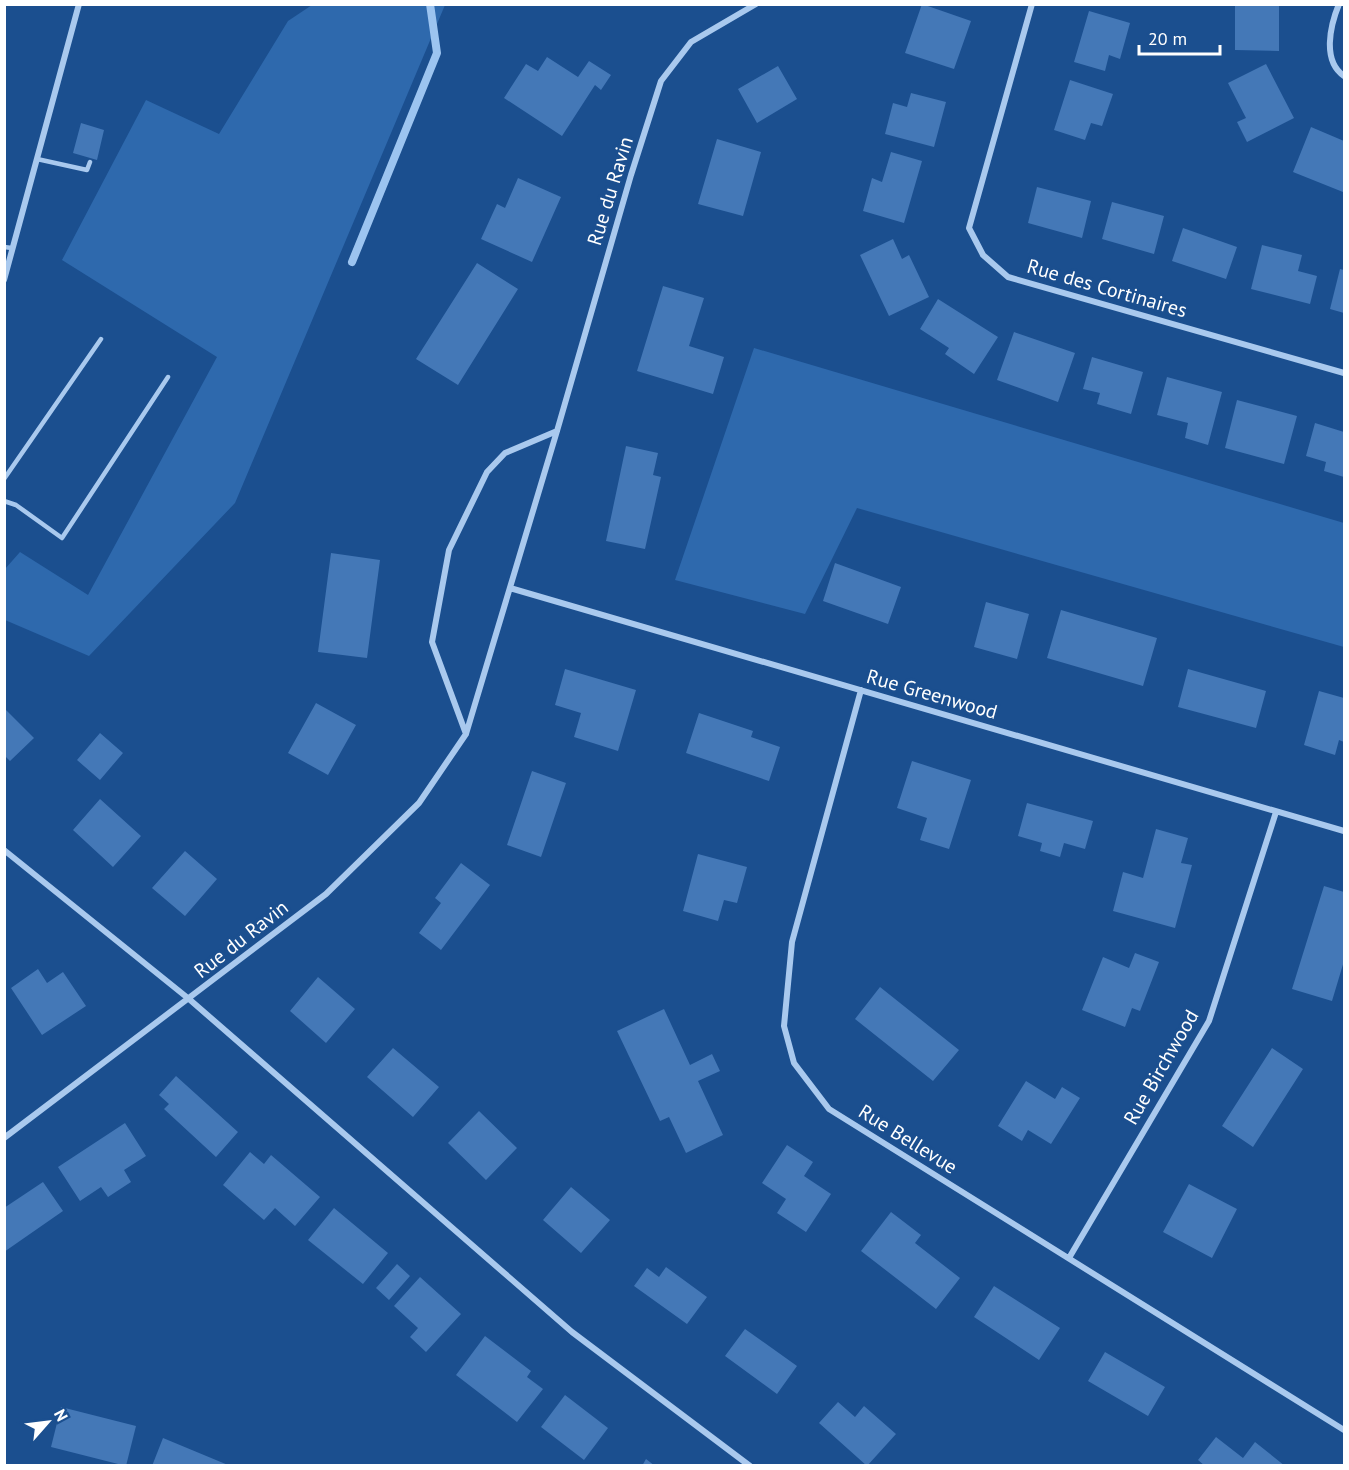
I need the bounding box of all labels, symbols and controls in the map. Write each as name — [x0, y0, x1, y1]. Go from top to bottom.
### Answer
scale bar — [1139, 18, 1220, 56]
text: 20 m — [1148, 27, 1187, 50]
street label: Rue du Ravin — [581, 133, 639, 249]
street label: Rue des Cortinaires — [1024, 253, 1190, 323]
street label: Rue Greenwood — [864, 663, 1000, 725]
street label: Rue du Ravin — [189, 894, 293, 984]
street label: Rue Birchwood — [1118, 1005, 1204, 1129]
street label: Rue Bellevue — [854, 1098, 962, 1180]
north arrow — [18, 1392, 78, 1452]
text: N — [50, 1406, 73, 1424]

